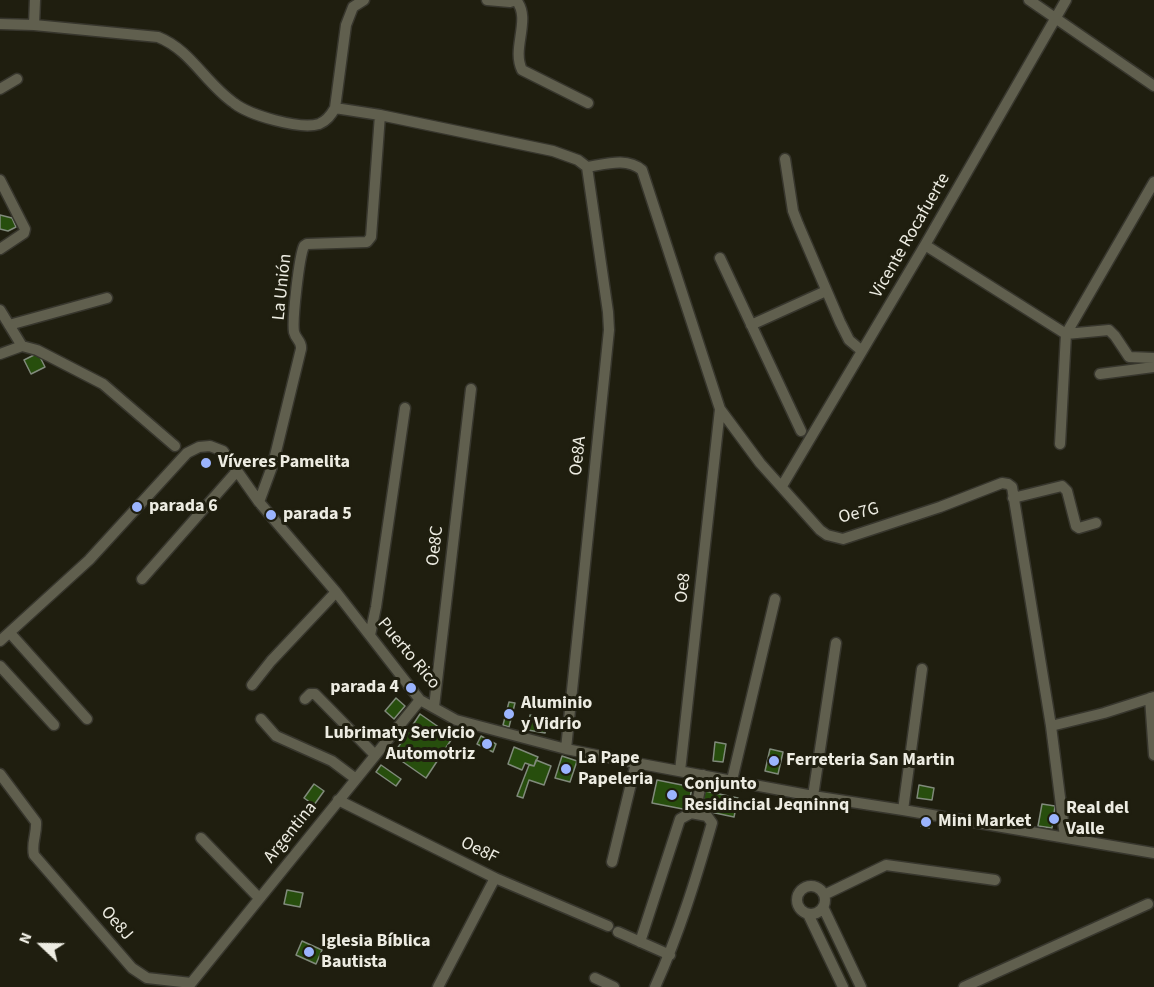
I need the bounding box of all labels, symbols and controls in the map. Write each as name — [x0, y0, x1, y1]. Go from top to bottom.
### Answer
street label: Vicente Rocafuerte — [867, 170, 955, 302]
street label: La Unión — [269, 253, 297, 321]
street label: Oe8A — [566, 435, 592, 477]
place label: Víveres Pamelita — [218, 452, 350, 474]
marker: Víveres Pamelita — [199, 456, 213, 470]
place label: parada 6 — [149, 496, 218, 518]
street label: Oe7G — [837, 499, 881, 529]
marker: parada 6 — [130, 500, 144, 514]
place label: parada 5 — [283, 504, 352, 526]
marker: parada 5 — [264, 508, 278, 522]
street label: Oe8C — [423, 525, 449, 567]
street label: Oe8 — [672, 572, 696, 604]
street label: Puerto Rico — [372, 614, 444, 694]
place label: parada 4 — [330, 677, 399, 699]
marker: parada 4 — [404, 681, 418, 695]
place label: Aluminio y Vidrio — [521, 693, 592, 736]
marker: Aluminio y Vidrio — [502, 707, 516, 721]
place label: Lubrimaty Servicio Automotriz — [324, 723, 475, 766]
marker: Lubrimaty Servicio Automotriz — [480, 737, 494, 751]
place label: La Pape Papeleria — [578, 748, 653, 790]
place label: Ferreteria San Martin — [786, 750, 955, 772]
marker: Ferreteria San Martin — [767, 754, 781, 768]
marker: La Pape Papeleria — [559, 762, 573, 776]
place label: Conjunto Residincial Jeqninnq — [684, 774, 849, 816]
marker: Conjunto Residincial Jeqninnq — [665, 788, 679, 802]
street label: Argentina — [260, 798, 322, 868]
place label: Real del Valle — [1066, 798, 1129, 840]
place label: Mini Market — [938, 811, 1031, 833]
marker: Real del Valle — [1047, 812, 1061, 826]
marker: Mini Market — [919, 815, 933, 829]
street label: Oe8F — [457, 833, 501, 869]
street label: Oe8J — [95, 902, 137, 946]
north arrow — [12, 915, 72, 975]
text: N — [13, 929, 37, 947]
place label: Iglesia Bíblica Bautista — [321, 931, 431, 974]
marker: Iglesia Bíblica Bautista — [302, 945, 316, 959]

